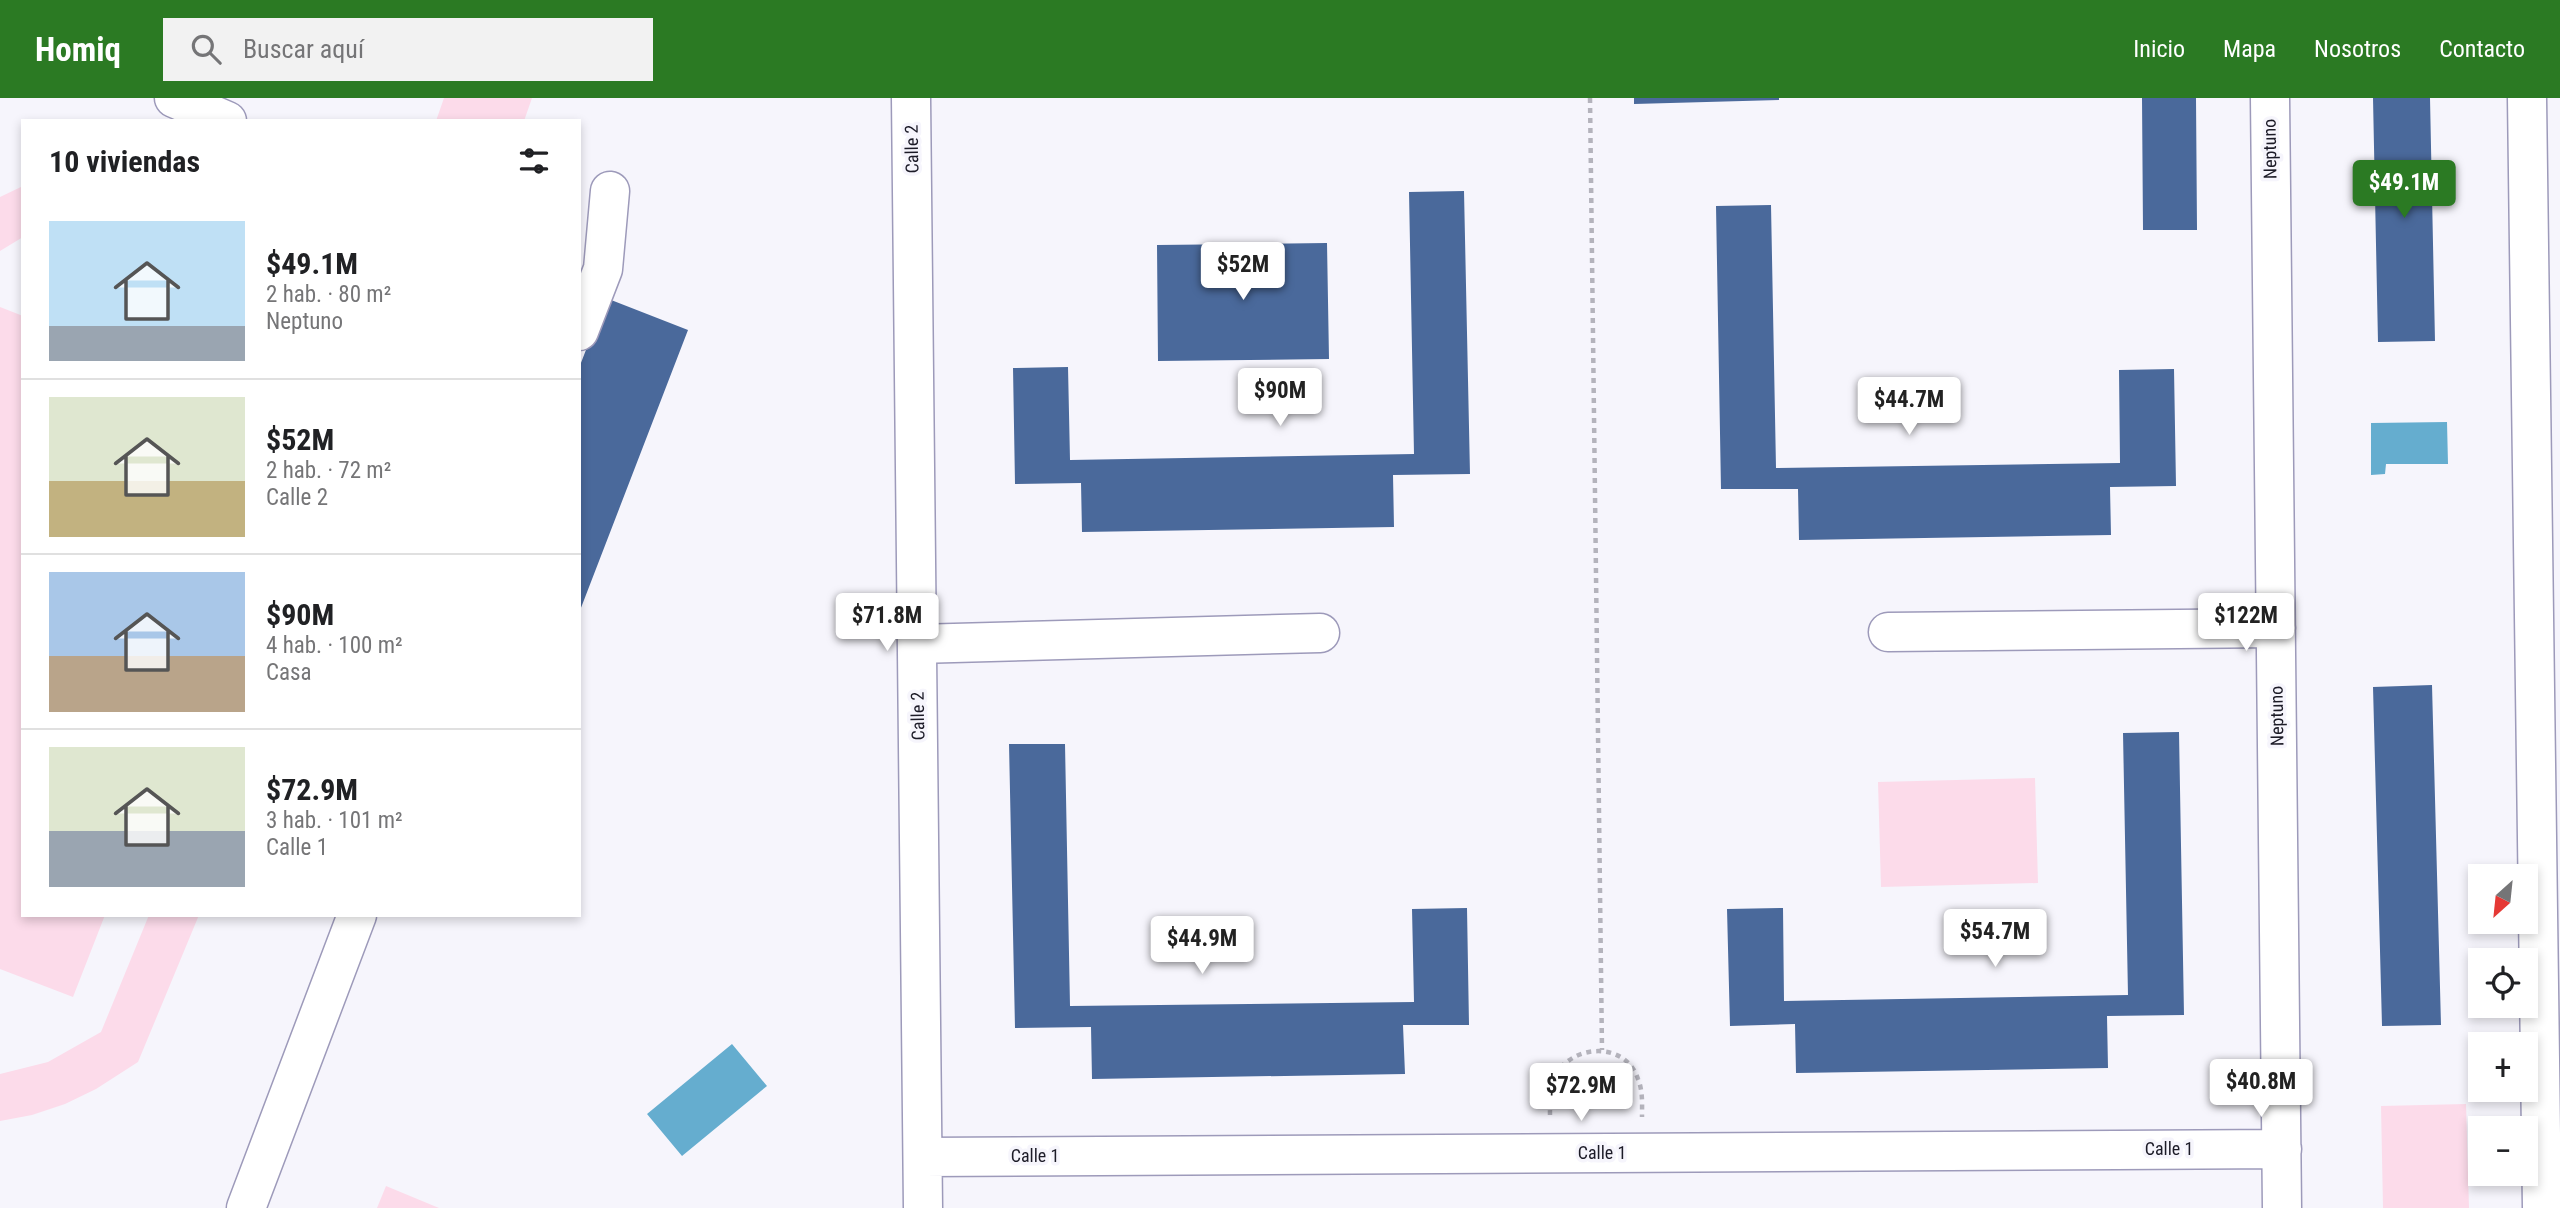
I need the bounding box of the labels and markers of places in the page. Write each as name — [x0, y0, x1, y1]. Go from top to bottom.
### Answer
pin: $49.1M — [2347, 160, 2461, 220]
pin: $52M — [1202, 242, 1284, 302]
pin: $90M — [1239, 368, 1321, 428]
pin: $44.7M — [1852, 378, 1966, 437]
pin: $71.8M — [830, 594, 944, 653]
pin: $122M — [2197, 594, 2295, 653]
pin: $54.7M — [1938, 910, 2052, 969]
pin: $44.9M — [1145, 916, 1259, 976]
pin: $40.8M — [2204, 1060, 2318, 1119]
pin: $72.9M — [1524, 1063, 1638, 1123]

